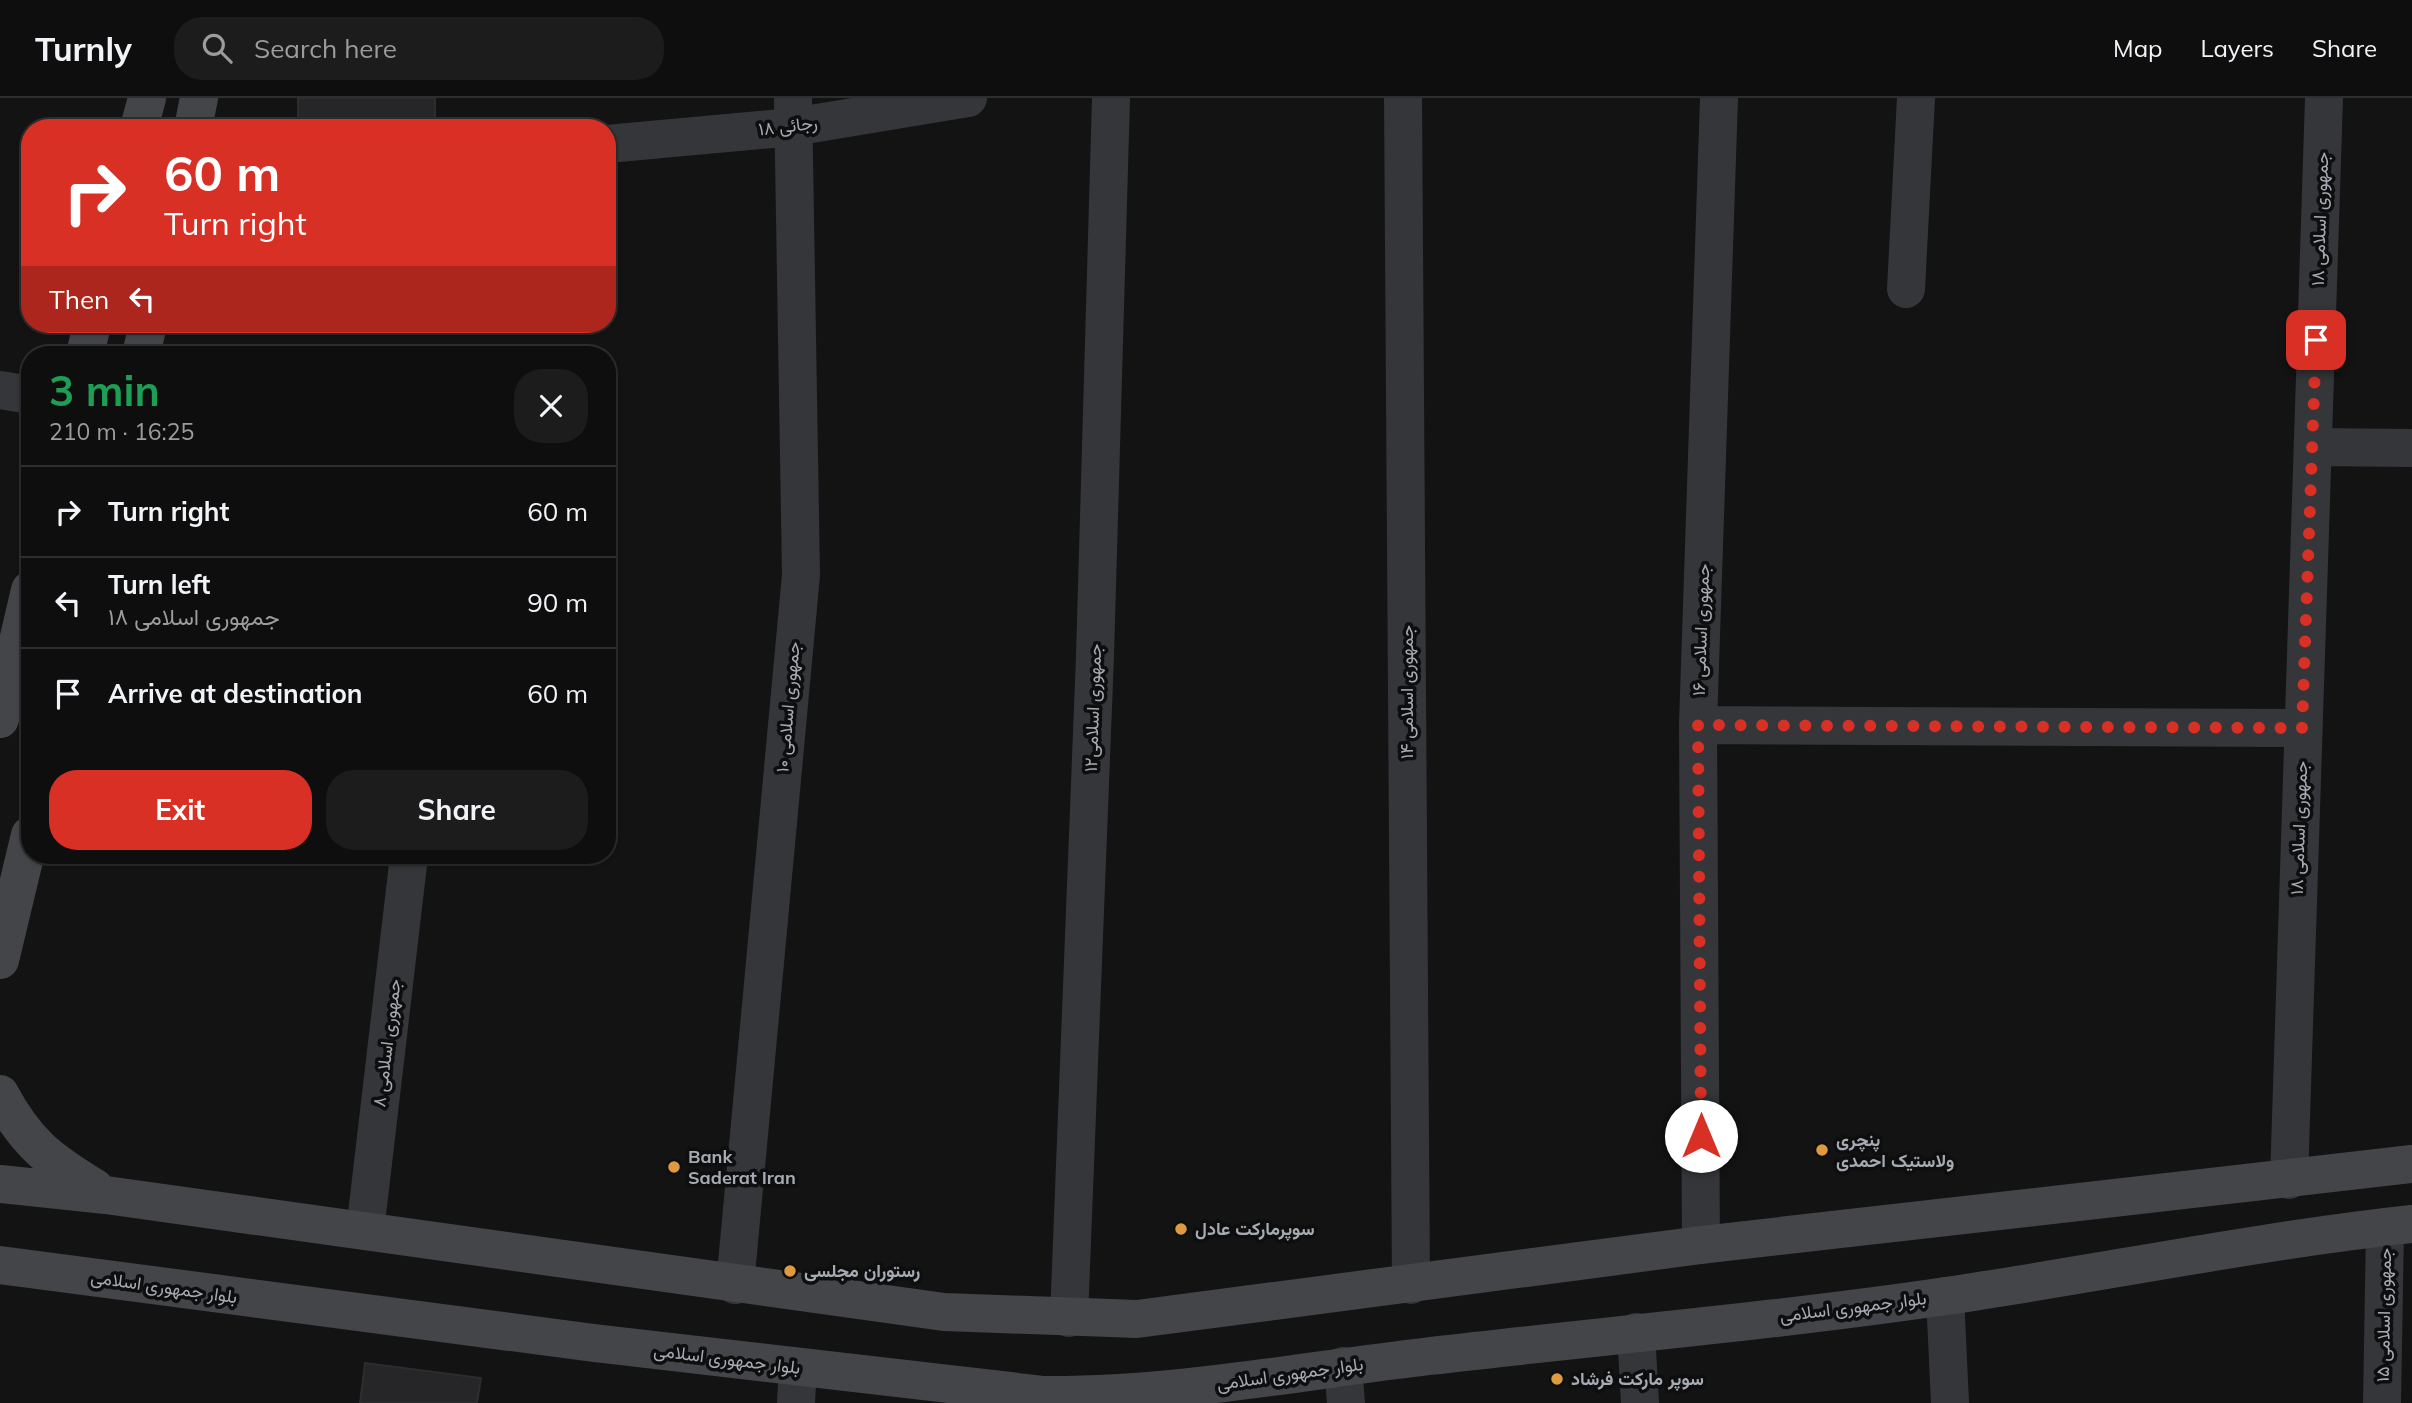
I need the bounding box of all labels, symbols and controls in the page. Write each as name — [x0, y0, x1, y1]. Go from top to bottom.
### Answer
search box — [174, 17, 664, 80]
text: Turnly — [35, 28, 132, 69]
icon: search — [198, 29, 236, 67]
text: Search here — [254, 32, 397, 65]
text: Map — [2113, 33, 2162, 63]
text: Layers — [2200, 33, 2274, 63]
text: Share — [2312, 33, 2377, 63]
street label: رجائی ۱۸ — [757, 110, 819, 141]
text: 60 m — [164, 142, 280, 203]
icon: right — [49, 147, 140, 238]
street label: جمهوری اسلامی ۱۸ — [2306, 151, 2333, 286]
text: Turn right — [164, 203, 307, 243]
icon: left — [123, 280, 161, 318]
text: Then — [49, 283, 109, 316]
pin — [2286, 310, 2346, 370]
icon: arrive — [2297, 321, 2335, 359]
text: 3 min — [49, 364, 160, 417]
button: close — [514, 369, 588, 443]
text: 210 m · 16:25 — [49, 417, 194, 446]
icon: right — [49, 493, 87, 531]
text: Turn right — [108, 495, 229, 528]
text: 60 m — [527, 495, 588, 528]
street label: جمهوری اسلامی ۱۶ — [1687, 563, 1714, 697]
text: Turn left — [108, 568, 210, 601]
icon: left — [49, 584, 87, 622]
text: 90 m — [527, 586, 588, 619]
text: جمهوری اسلامی ۱۸ — [108, 602, 280, 631]
street label: جمهوری اسلامی ۱۴ — [1395, 625, 1418, 759]
street label: جمهوری اسلامی ۱۰ — [770, 641, 805, 773]
street label: جمهوری اسلامی۱۲ — [1079, 643, 1106, 773]
icon: arrive — [49, 675, 87, 713]
text: Arrive at destination — [108, 677, 363, 710]
text: 60 m — [527, 677, 588, 710]
street label: جمهوری اسلامی ۱۸ — [2285, 760, 2312, 895]
button: Exit — [49, 770, 312, 850]
button: Share — [326, 770, 588, 850]
street label: جمهوری اسلامی ۸ — [367, 977, 406, 1108]
position arrow — [1664, 1099, 1738, 1173]
place label: پنچری ولاستیک احمدی — [1836, 1128, 1954, 1172]
marker: پنچری ولاستیک احمدی — [1814, 1142, 1830, 1158]
place label: Bank Saderat Iran — [688, 1145, 796, 1189]
marker: Bank Saderat Iran — [666, 1159, 682, 1175]
place label: سوپرمارکت عادل — [1195, 1217, 1315, 1241]
marker: سوپرمارکت عادل — [1173, 1221, 1189, 1237]
street label: جمهوری اسلامی ۱۵ — [2371, 1248, 2396, 1382]
place label: رستوران مجلسی — [804, 1259, 920, 1282]
marker: رستوران مجلسی — [782, 1263, 798, 1279]
street label: بلوار جمهوری اسلامی — [89, 1265, 239, 1308]
street label: بلوار جمهوری اسلامی — [1778, 1286, 1928, 1327]
street label: بلوار جمهوری اسلامی — [652, 1338, 802, 1379]
street label: بلوار جمهوری اسلامی — [1215, 1352, 1365, 1395]
place label: سوپر مارکت فرشاد — [1571, 1367, 1704, 1391]
marker: سوپر مارکت فرشاد — [1549, 1371, 1565, 1387]

